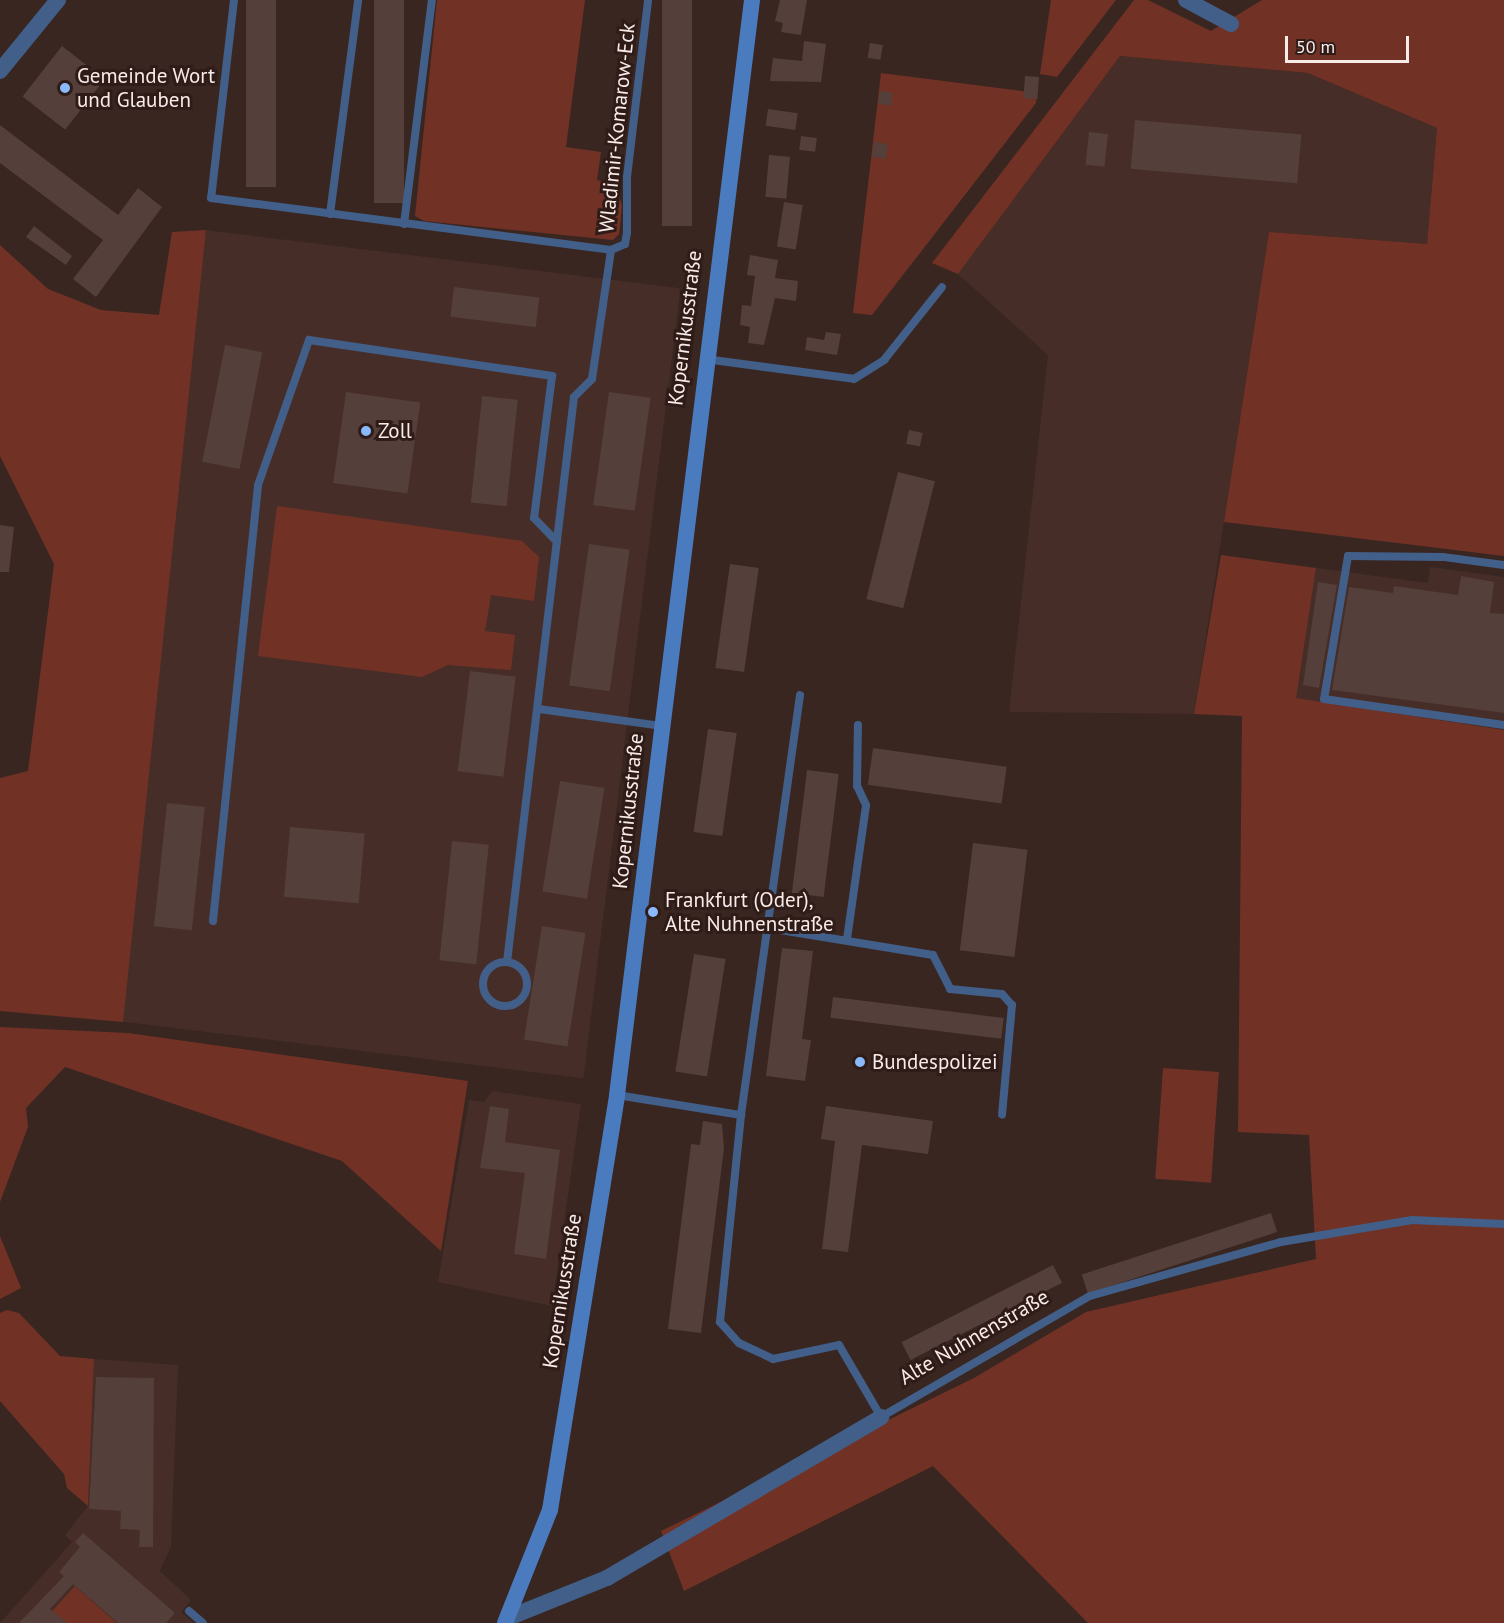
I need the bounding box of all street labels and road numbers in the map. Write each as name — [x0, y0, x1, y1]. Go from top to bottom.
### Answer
street label: Wladimir-Komarow-Eck — [593, 22, 641, 234]
street label: Kopernikusstraße — [663, 249, 707, 407]
street label: Kopernikusstraße — [607, 732, 649, 890]
street label: Kopernikusstraße — [537, 1212, 587, 1370]
street label: Alte Nuhnenstraße — [895, 1284, 1053, 1390]

